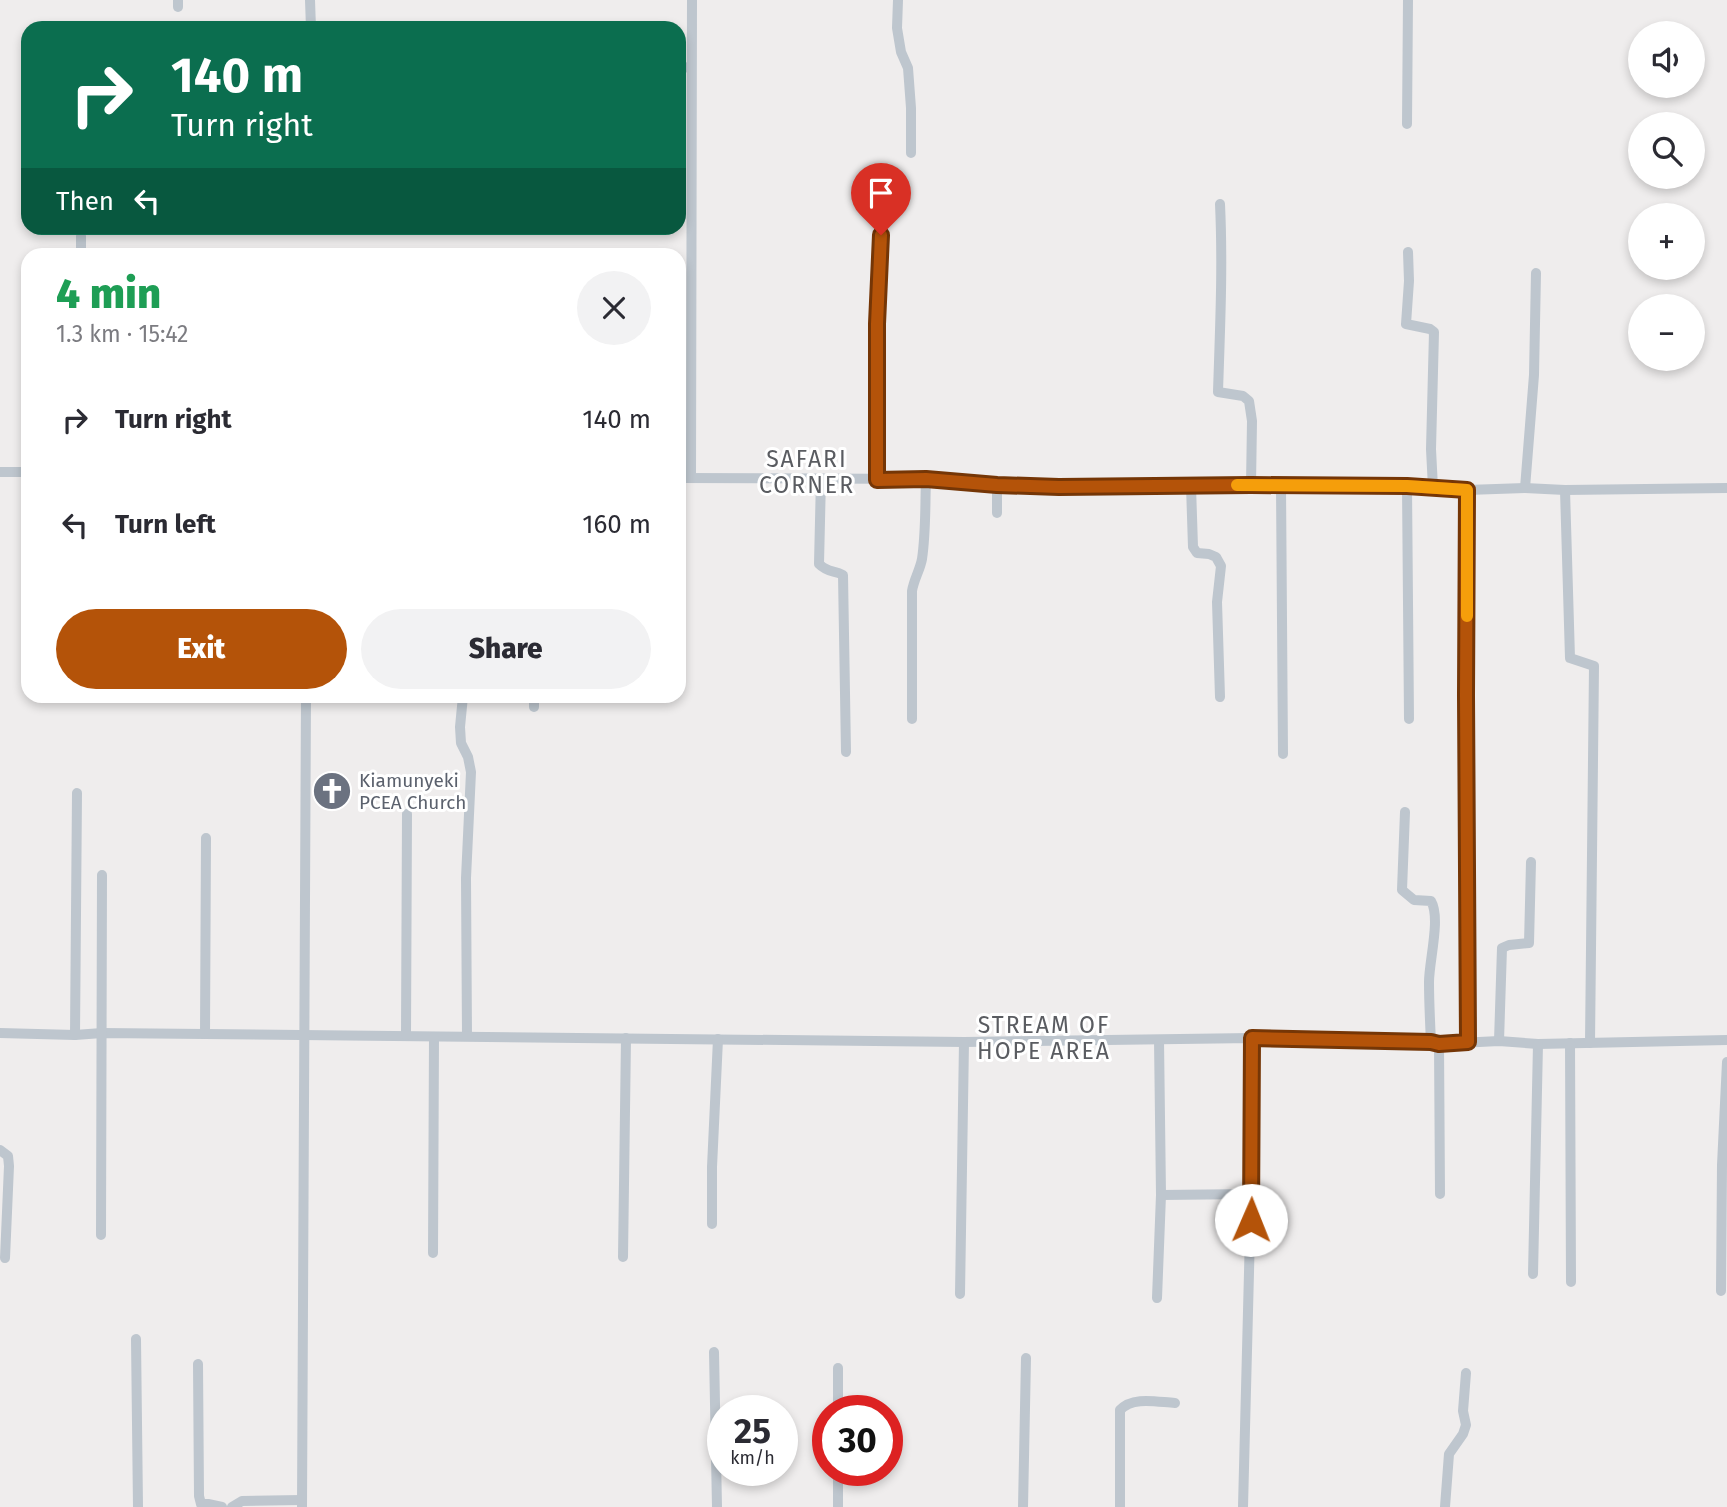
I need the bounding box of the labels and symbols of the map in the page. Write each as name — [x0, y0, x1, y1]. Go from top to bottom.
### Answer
pin — [851, 163, 911, 235]
district label: SAFARI CORNER — [759, 445, 855, 499]
place label: Kiamunyeki PCEA Church — [359, 769, 466, 814]
church icon: Kiamunyeki PCEA Church — [311, 770, 353, 812]
district label: STREAM OF HOPE AREA — [977, 1011, 1111, 1065]
position arrow — [1214, 1183, 1288, 1257]
speed limit sign: 30 — [812, 1395, 903, 1486]

